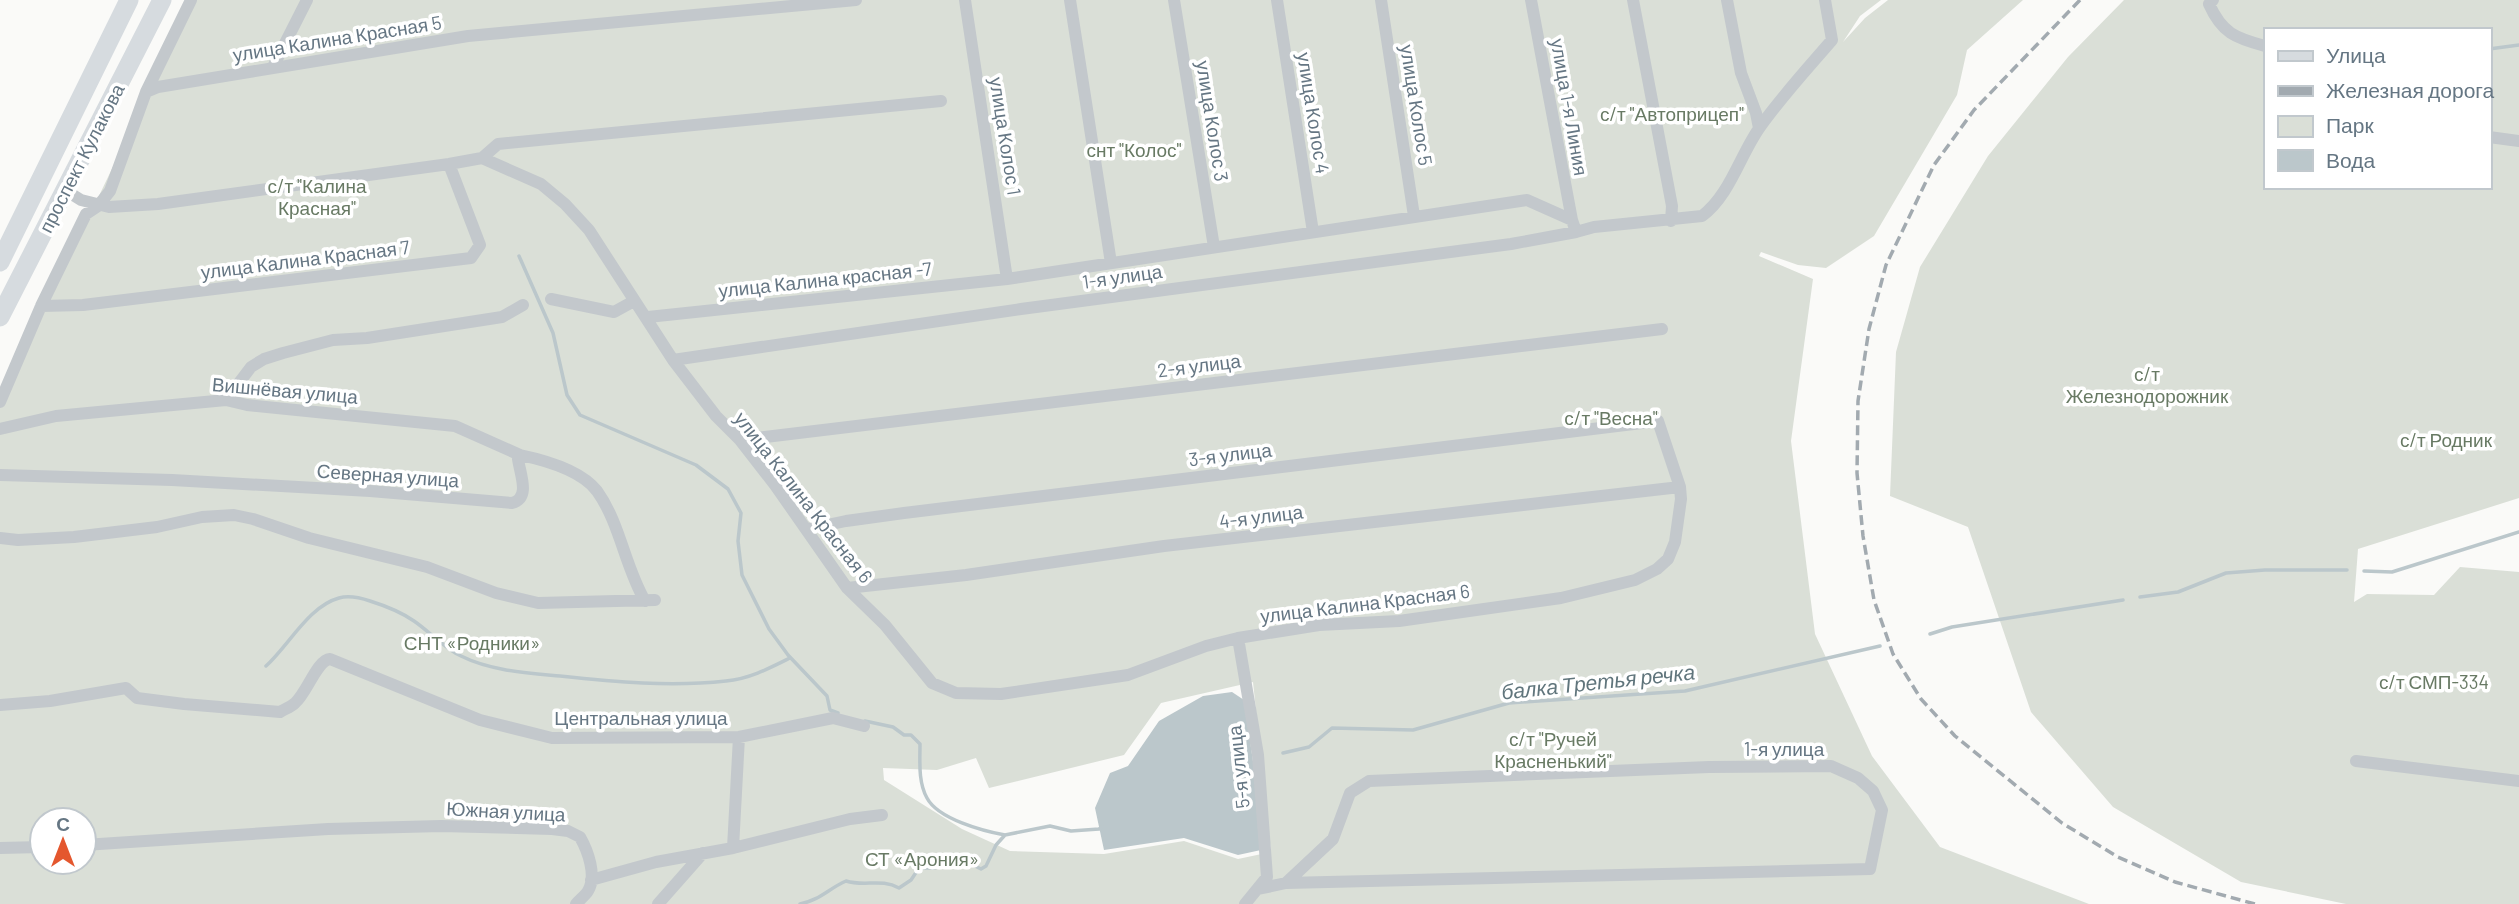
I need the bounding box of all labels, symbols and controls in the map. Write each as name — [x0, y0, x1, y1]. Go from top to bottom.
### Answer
street label: улица Калина Красная 5 — [231, 10, 443, 66]
legend — [2264, 28, 2491, 189]
street label: улица 1-я Линия — [1547, 37, 1593, 177]
text: Улица — [2326, 42, 2386, 67]
street label: улица Колос 5 — [1396, 43, 1438, 167]
street label: улица Колос 4 — [1293, 51, 1335, 175]
street label: улица Колос 3 — [1192, 59, 1234, 183]
street label: улица Колос 1 — [985, 75, 1027, 197]
text: Железная дорога — [2326, 77, 2495, 102]
street label: проспект Кулакова — [33, 79, 129, 236]
park label: с/т "Автоприцеп" — [1600, 102, 1744, 125]
text: Парк — [2326, 112, 2374, 137]
park label: снт "Колос" — [1086, 138, 1182, 161]
text: Вода — [2326, 147, 2375, 172]
park label: с/т "Калина Красная" — [268, 174, 367, 219]
street label: улица Калина Красная 7 — [199, 235, 411, 283]
street label: улица Калина красная -7 — [717, 256, 933, 302]
street label: 1-я улица — [1081, 259, 1164, 293]
street label: 2-я улица — [1156, 348, 1243, 382]
park label: с/т Железнодорожник — [2066, 362, 2229, 407]
street label: Вишнёвая улица — [211, 372, 359, 408]
park label: с/т "Весна" — [1564, 406, 1658, 429]
street label: улица Калина Красная 6 — [730, 407, 878, 587]
park label: с/т Родник — [2400, 428, 2493, 451]
street label: 3-я улица — [1187, 437, 1273, 471]
street label: Северная улица — [316, 459, 460, 491]
street label: 4-я улица — [1218, 499, 1305, 533]
street label: улица Калина Красная 6 — [1259, 579, 1471, 627]
park label: СНТ «Родники» — [404, 631, 540, 654]
water label: балка Третья речка — [1500, 658, 1696, 704]
park label: с/т СМП-334 — [2379, 670, 2489, 693]
street label: Центральная улица — [554, 706, 728, 729]
street label: 5-я улица — [1222, 724, 1254, 810]
park label: с/т "Ручей Красненький" — [1494, 727, 1612, 772]
street label: 1-я улица — [1744, 737, 1825, 760]
street label: Южная улица — [446, 796, 567, 826]
north arrow — [28, 806, 98, 876]
text: С — [56, 812, 70, 835]
park label: СТ «Арония» — [865, 847, 979, 870]

